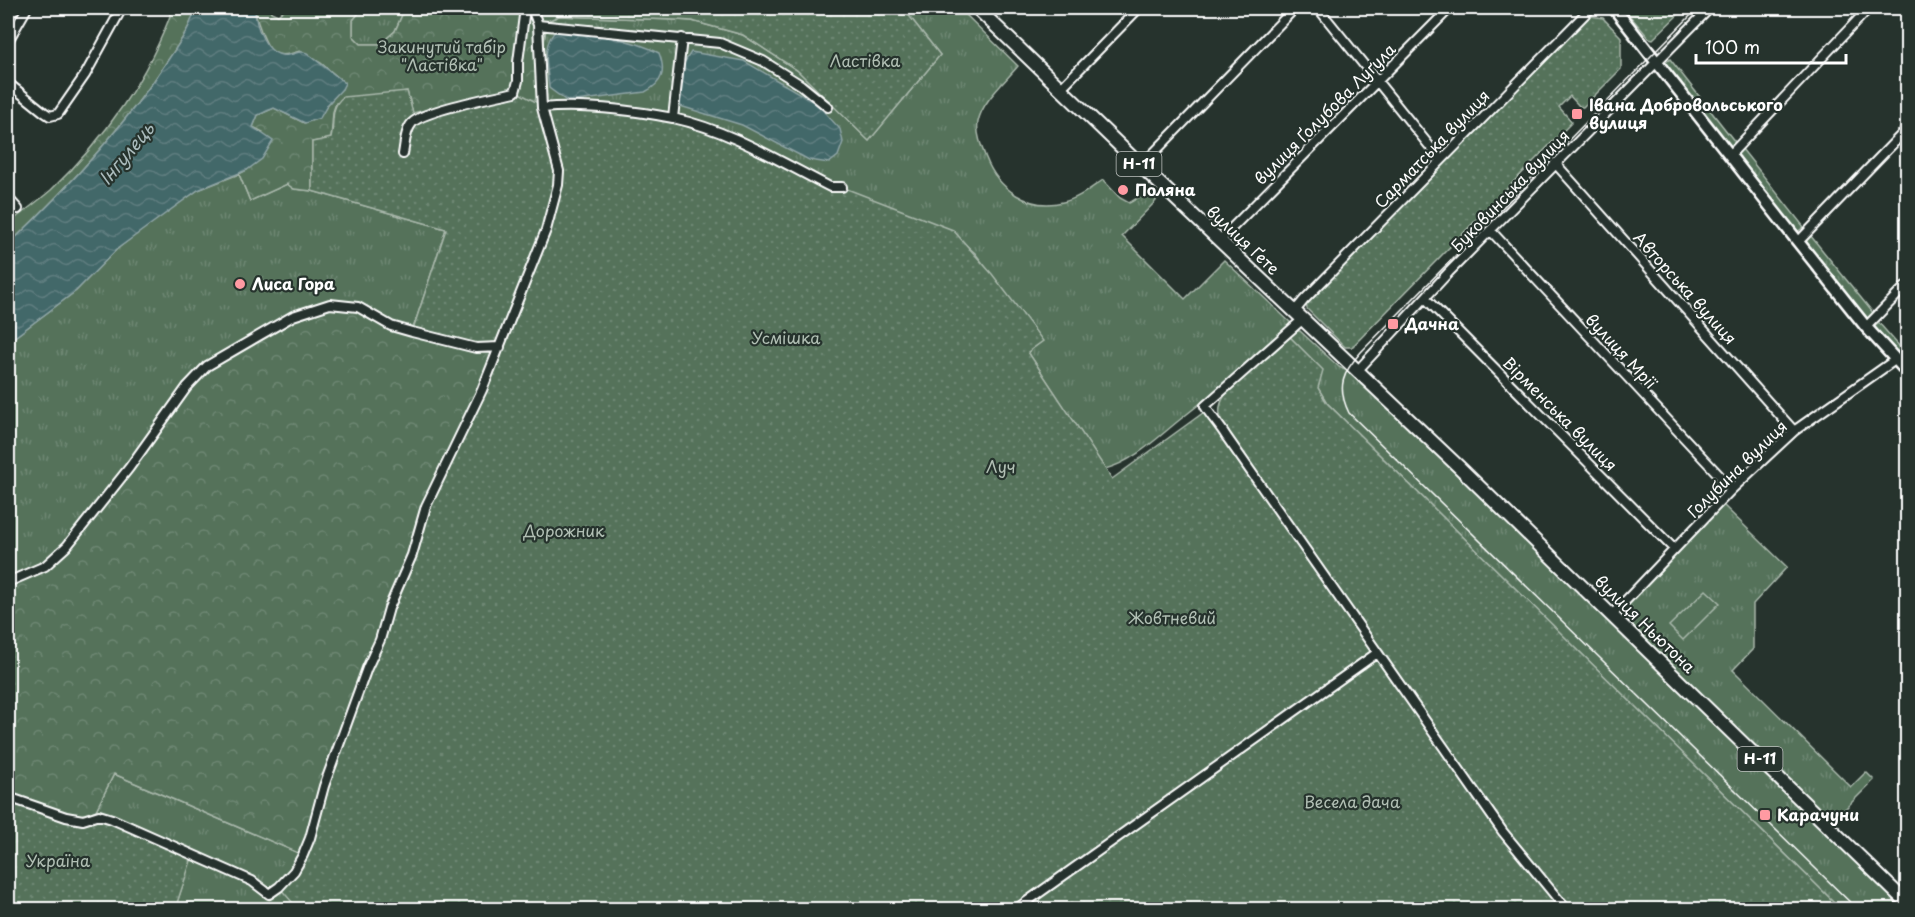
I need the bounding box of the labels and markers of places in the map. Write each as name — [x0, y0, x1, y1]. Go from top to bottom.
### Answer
place label: Івана Добровольського вулиця — [1589, 92, 1783, 134]
marker: Івана Добровольського вулиця — [1570, 107, 1584, 121]
place label: Поляна — [1135, 177, 1196, 201]
marker: Поляна — [1116, 183, 1130, 197]
place label: Лиса Гора — [252, 271, 335, 295]
marker: Лиса Гора — [233, 277, 247, 291]
place label: Дачна — [1404, 311, 1459, 335]
marker: Дачна — [1386, 317, 1400, 331]
place label: Карачуни — [1777, 802, 1859, 826]
marker: Карачуни — [1758, 808, 1772, 822]

